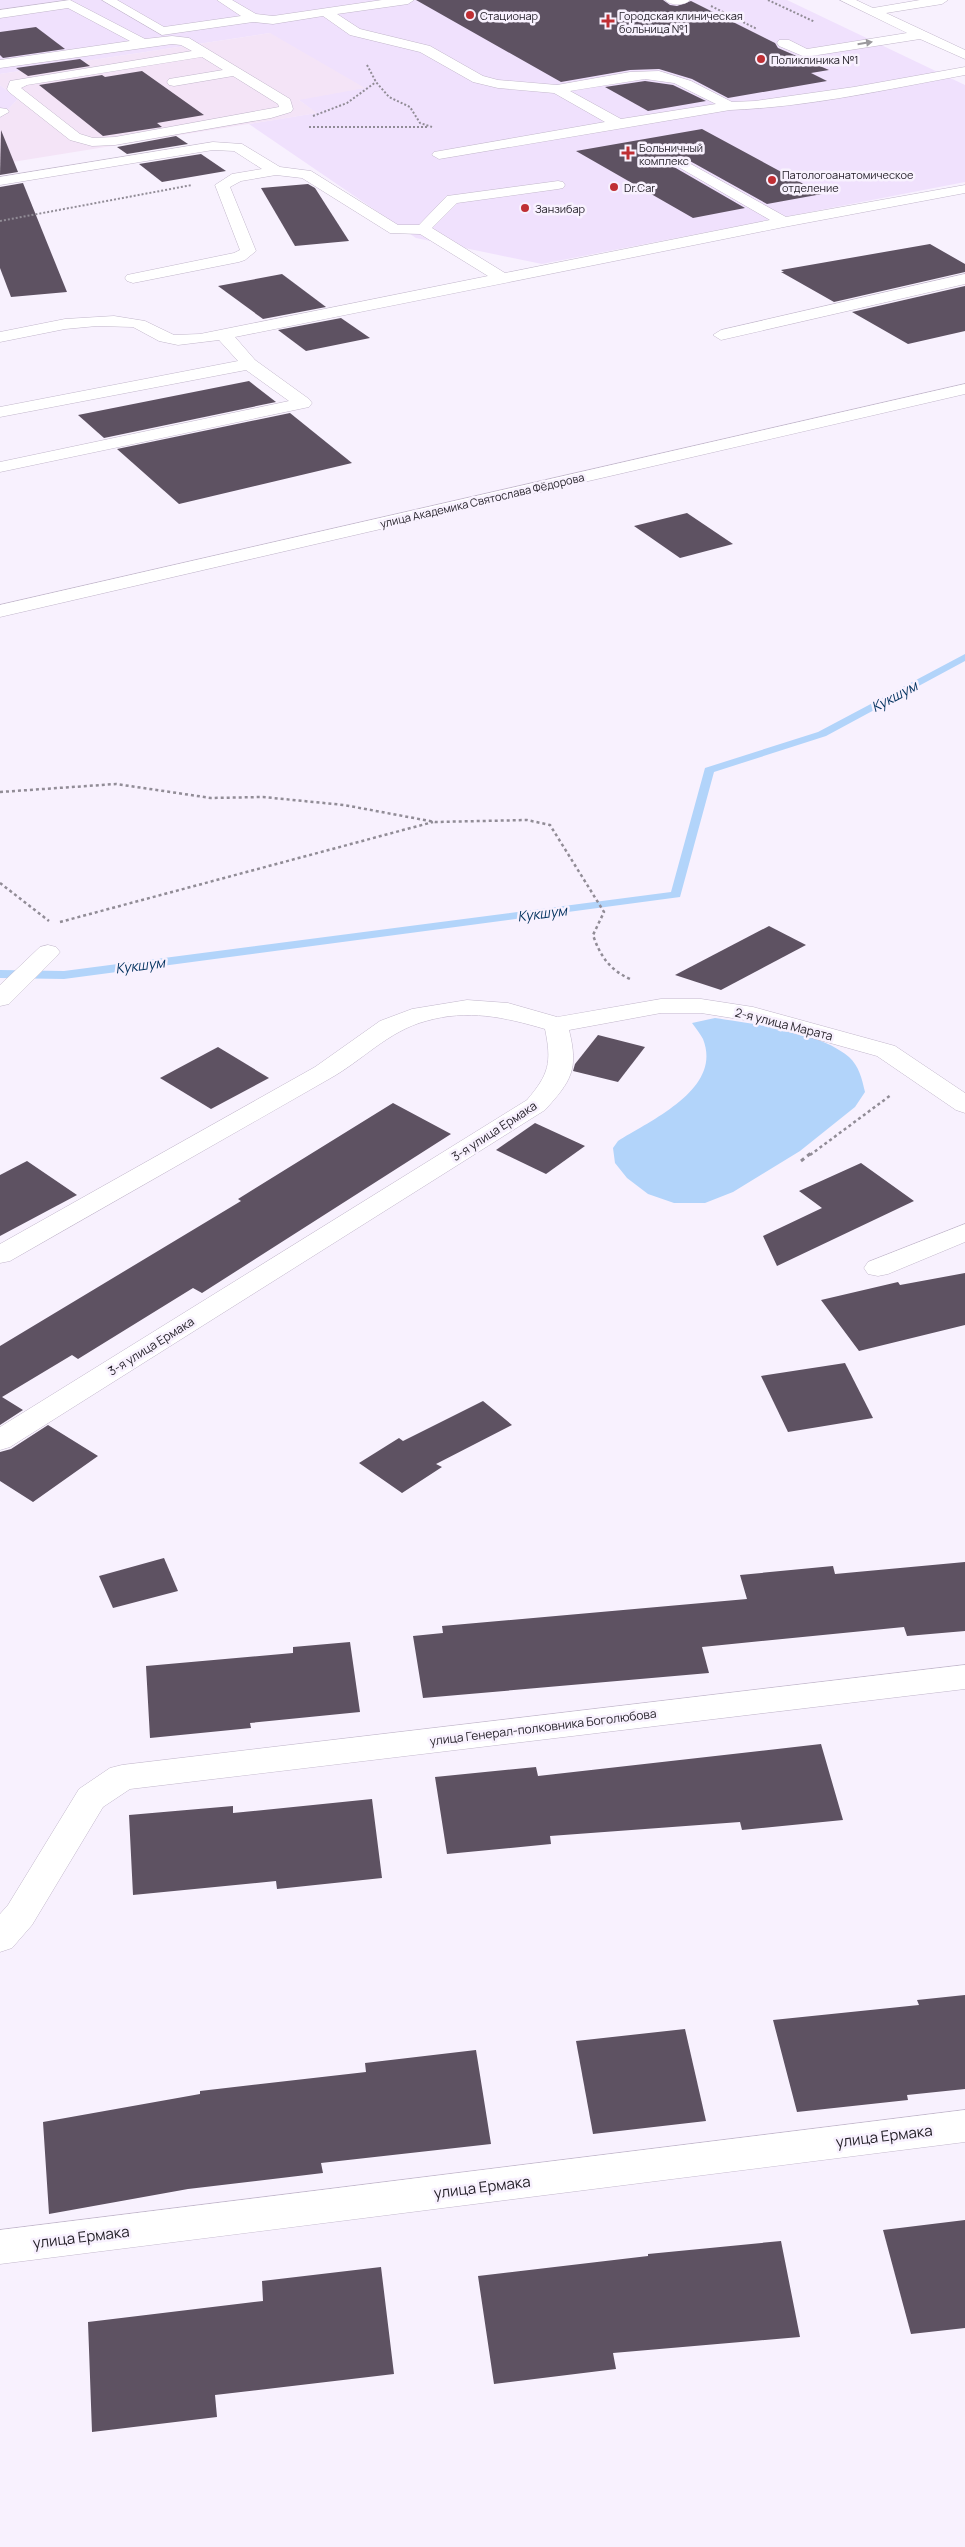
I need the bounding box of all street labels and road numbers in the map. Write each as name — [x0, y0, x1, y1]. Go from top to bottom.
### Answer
street label: улица Академика Святослава Фёдорова — [378, 469, 586, 531]
street label: 2-я улица Марата — [733, 1004, 835, 1044]
street label: 3-я улица Ермака — [448, 1097, 540, 1165]
street label: 3-я улица Ермака — [105, 1313, 197, 1379]
street label: улица Генерал-полковника Боголюбова — [429, 1705, 657, 1749]
street label: улица Ермака — [834, 2120, 934, 2152]
street label: улица Ермака — [432, 2171, 532, 2203]
street label: улица Ермака — [31, 2221, 131, 2253]

